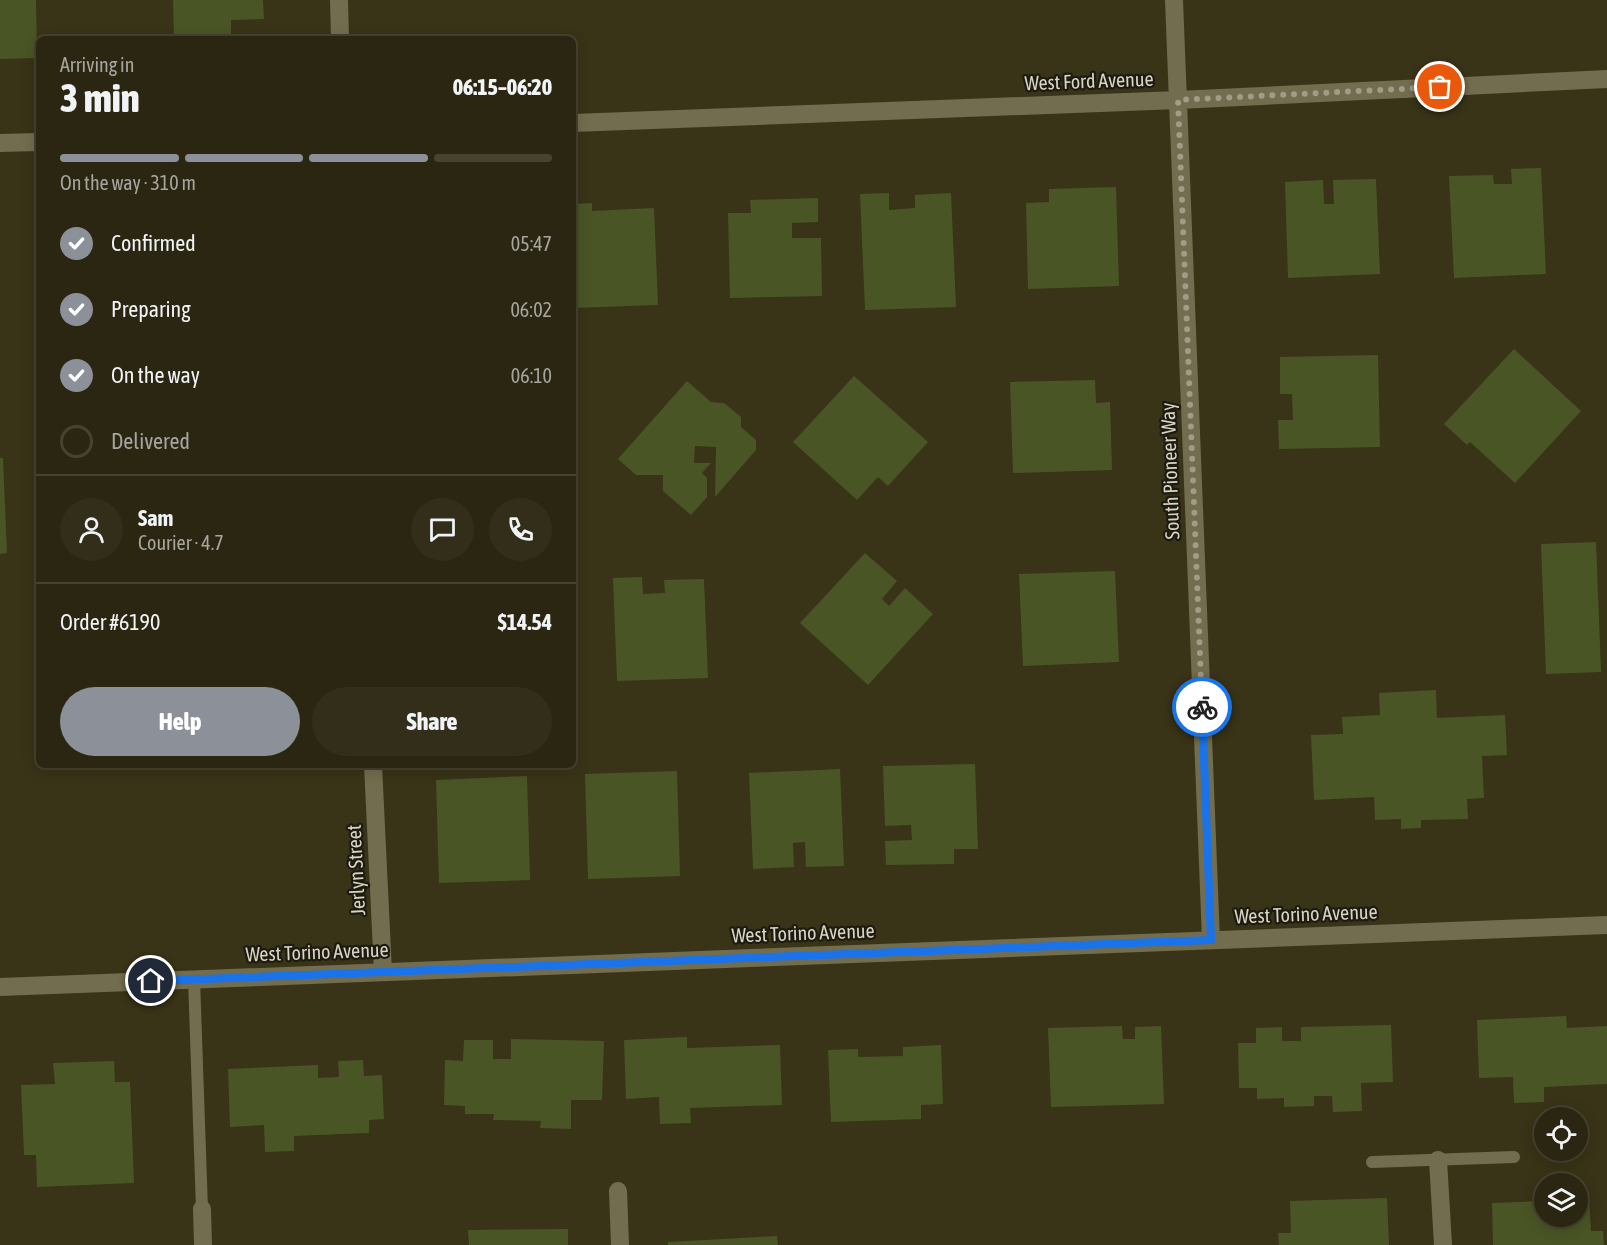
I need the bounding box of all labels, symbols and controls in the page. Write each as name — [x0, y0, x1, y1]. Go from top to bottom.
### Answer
text: Arriving in — [60, 53, 134, 76]
pin — [1414, 61, 1465, 112]
street label: West Ford Avenue — [1024, 67, 1154, 94]
icon: bag — [1423, 70, 1456, 103]
text: 06:15–06:20 — [453, 74, 552, 100]
text: 3 min — [60, 76, 140, 120]
text: On the way · 310 m — [60, 171, 196, 194]
icon: check — [60, 227, 93, 260]
text: Confirmed — [111, 230, 196, 256]
text: 05:47 — [511, 232, 552, 255]
icon: check — [60, 293, 93, 326]
text: Preparing — [111, 296, 191, 322]
text: 06:02 — [510, 298, 552, 321]
icon: check — [60, 359, 93, 392]
text: On the way — [111, 362, 200, 388]
text: 06:10 — [511, 364, 552, 387]
street label: South Pioneer Way — [1156, 402, 1183, 540]
text: Delivered — [111, 428, 190, 454]
button: person — [60, 498, 123, 561]
button: chat — [411, 498, 474, 561]
button: phone — [489, 498, 552, 561]
text: Sam — [138, 505, 173, 531]
text: Courier · 4.7 — [138, 531, 224, 554]
text: Order #6190 — [60, 609, 160, 635]
text: $14.54 — [497, 609, 552, 635]
courier — [1172, 677, 1232, 737]
button: Help — [60, 687, 300, 756]
button: Share — [312, 687, 552, 756]
icon: bike — [1186, 691, 1219, 724]
street label: Jerlyn Street — [342, 824, 369, 916]
street label: West Torino Avenue — [1234, 900, 1378, 927]
street label: West Torino Avenue — [731, 919, 875, 946]
street label: West Torino Avenue — [245, 938, 389, 965]
pin — [125, 955, 176, 1006]
icon: home — [134, 964, 167, 997]
map controls — [1534, 1107, 1588, 1227]
button: locate — [1534, 1107, 1588, 1161]
button: layers — [1534, 1173, 1588, 1227]

